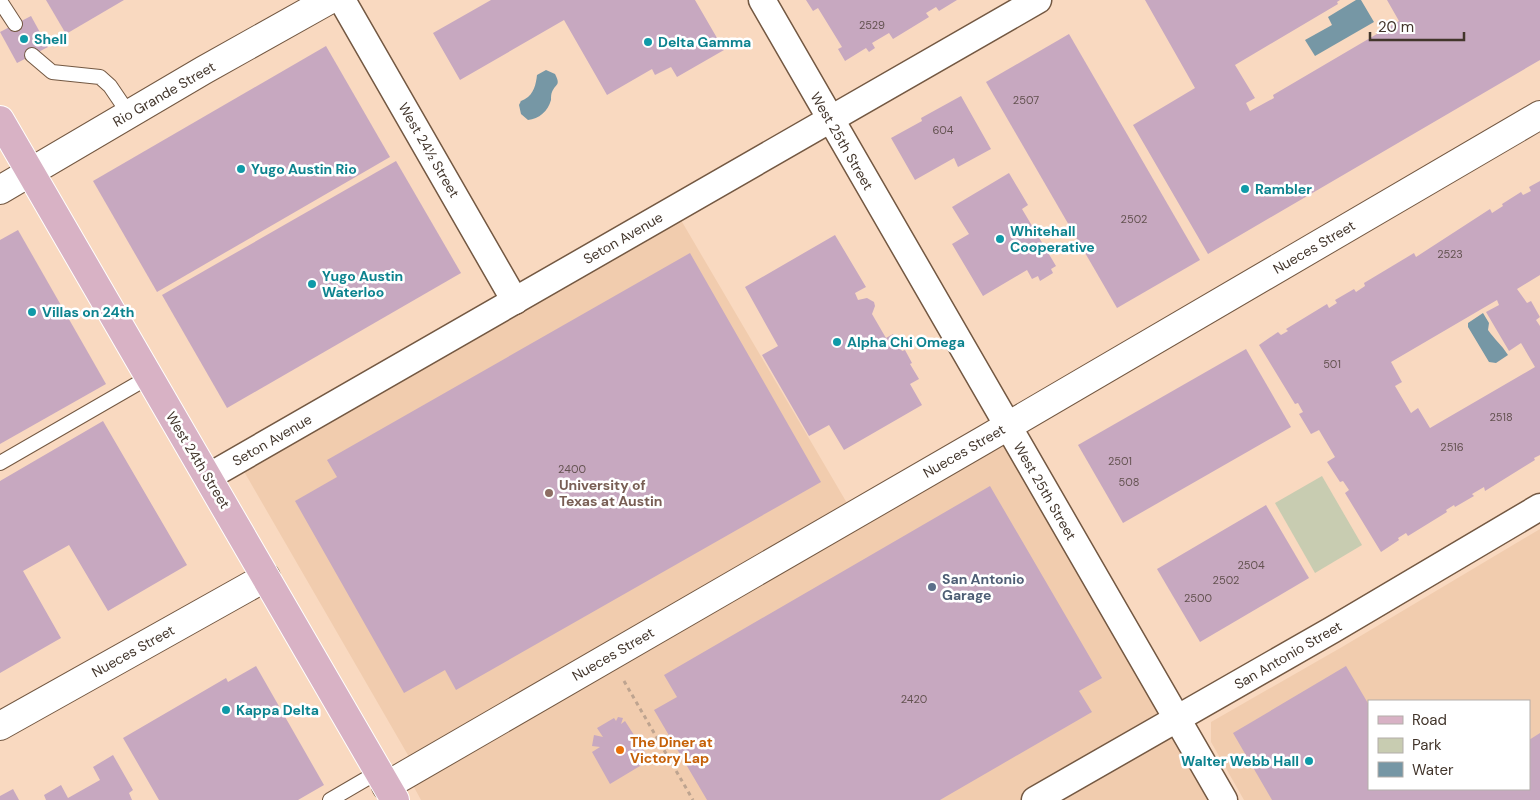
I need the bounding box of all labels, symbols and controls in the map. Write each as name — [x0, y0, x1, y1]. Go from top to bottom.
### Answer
scale bar — [1370, 10, 1464, 42]
text: 20 m — [1378, 17, 1414, 37]
house number: 2529 — [859, 18, 885, 32]
place label: Shell — [34, 30, 67, 48]
marker: Shell — [18, 33, 30, 45]
place label: Delta Gamma — [658, 33, 751, 51]
marker: Delta Gamma — [642, 36, 654, 48]
street label: Rio Grande Street — [110, 57, 218, 131]
street label: West 25th Street — [807, 89, 877, 193]
house number: 2507 — [1013, 93, 1039, 107]
street label: West 24½ Street — [394, 99, 464, 201]
house number: 604 — [932, 123, 954, 137]
place label: Yugo Austin Rio — [251, 160, 357, 178]
marker: Yugo Austin Rio — [235, 163, 247, 175]
place label: Rambler — [1255, 180, 1312, 198]
marker: Rambler — [1239, 183, 1251, 195]
street label: Seton Avenue — [580, 208, 666, 268]
house number: 2502 — [1121, 212, 1147, 226]
street label: Nueces Street — [1270, 216, 1358, 278]
place label: Whitehall Cooperative — [1010, 222, 1095, 256]
marker: Whitehall Cooperative — [994, 233, 1006, 245]
house number: 2523 — [1437, 247, 1463, 261]
place label: Yugo Austin Waterloo — [322, 267, 403, 301]
marker: Yugo Austin Waterloo — [306, 278, 318, 290]
place label: Villas on 24th — [42, 303, 134, 321]
marker: Villas on 24th — [26, 306, 38, 318]
place label: Alpha Chi Omega — [847, 333, 965, 351]
marker: Alpha Chi Omega — [831, 336, 843, 348]
house number: 501 — [1323, 357, 1341, 371]
street label: West 24th Street — [162, 408, 234, 512]
street label: Seton Avenue — [229, 410, 315, 470]
house number: 2518 — [1489, 410, 1513, 424]
street label: Nueces Street — [920, 420, 1008, 482]
street label: West 25th Street — [1010, 439, 1080, 543]
house number: 2516 — [1440, 440, 1464, 454]
house number: 2501 — [1108, 454, 1132, 468]
house number: 2400 — [558, 462, 586, 476]
house number: 508 — [1119, 475, 1139, 489]
place label: University of Texas at Austin — [559, 476, 662, 510]
marker: University of Texas at Austin — [543, 487, 555, 499]
house number: 2504 — [1237, 558, 1265, 572]
place label: San Antonio Garage — [942, 570, 1025, 604]
house number: 2502 — [1213, 573, 1239, 587]
marker: San Antonio Garage — [926, 581, 938, 593]
house number: 2500 — [1184, 591, 1212, 605]
street label: San Antonio Street — [1231, 617, 1345, 693]
street label: Nueces Street — [88, 621, 178, 681]
street label: Nueces Street — [569, 623, 657, 685]
house number: 2420 — [901, 692, 927, 706]
legend — [1368, 700, 1530, 790]
place label: Kappa Delta — [236, 701, 319, 719]
marker: Kappa Delta — [220, 704, 232, 716]
text: Road — [1412, 710, 1447, 730]
place label: The Diner at Victory Lap — [630, 733, 713, 767]
text: Park — [1412, 735, 1442, 755]
marker: The Diner at Victory Lap — [614, 744, 626, 756]
place label: Walter Webb Hall — [1181, 752, 1299, 770]
marker: Walter Webb Hall — [1303, 755, 1315, 767]
text: Water — [1412, 760, 1454, 780]

